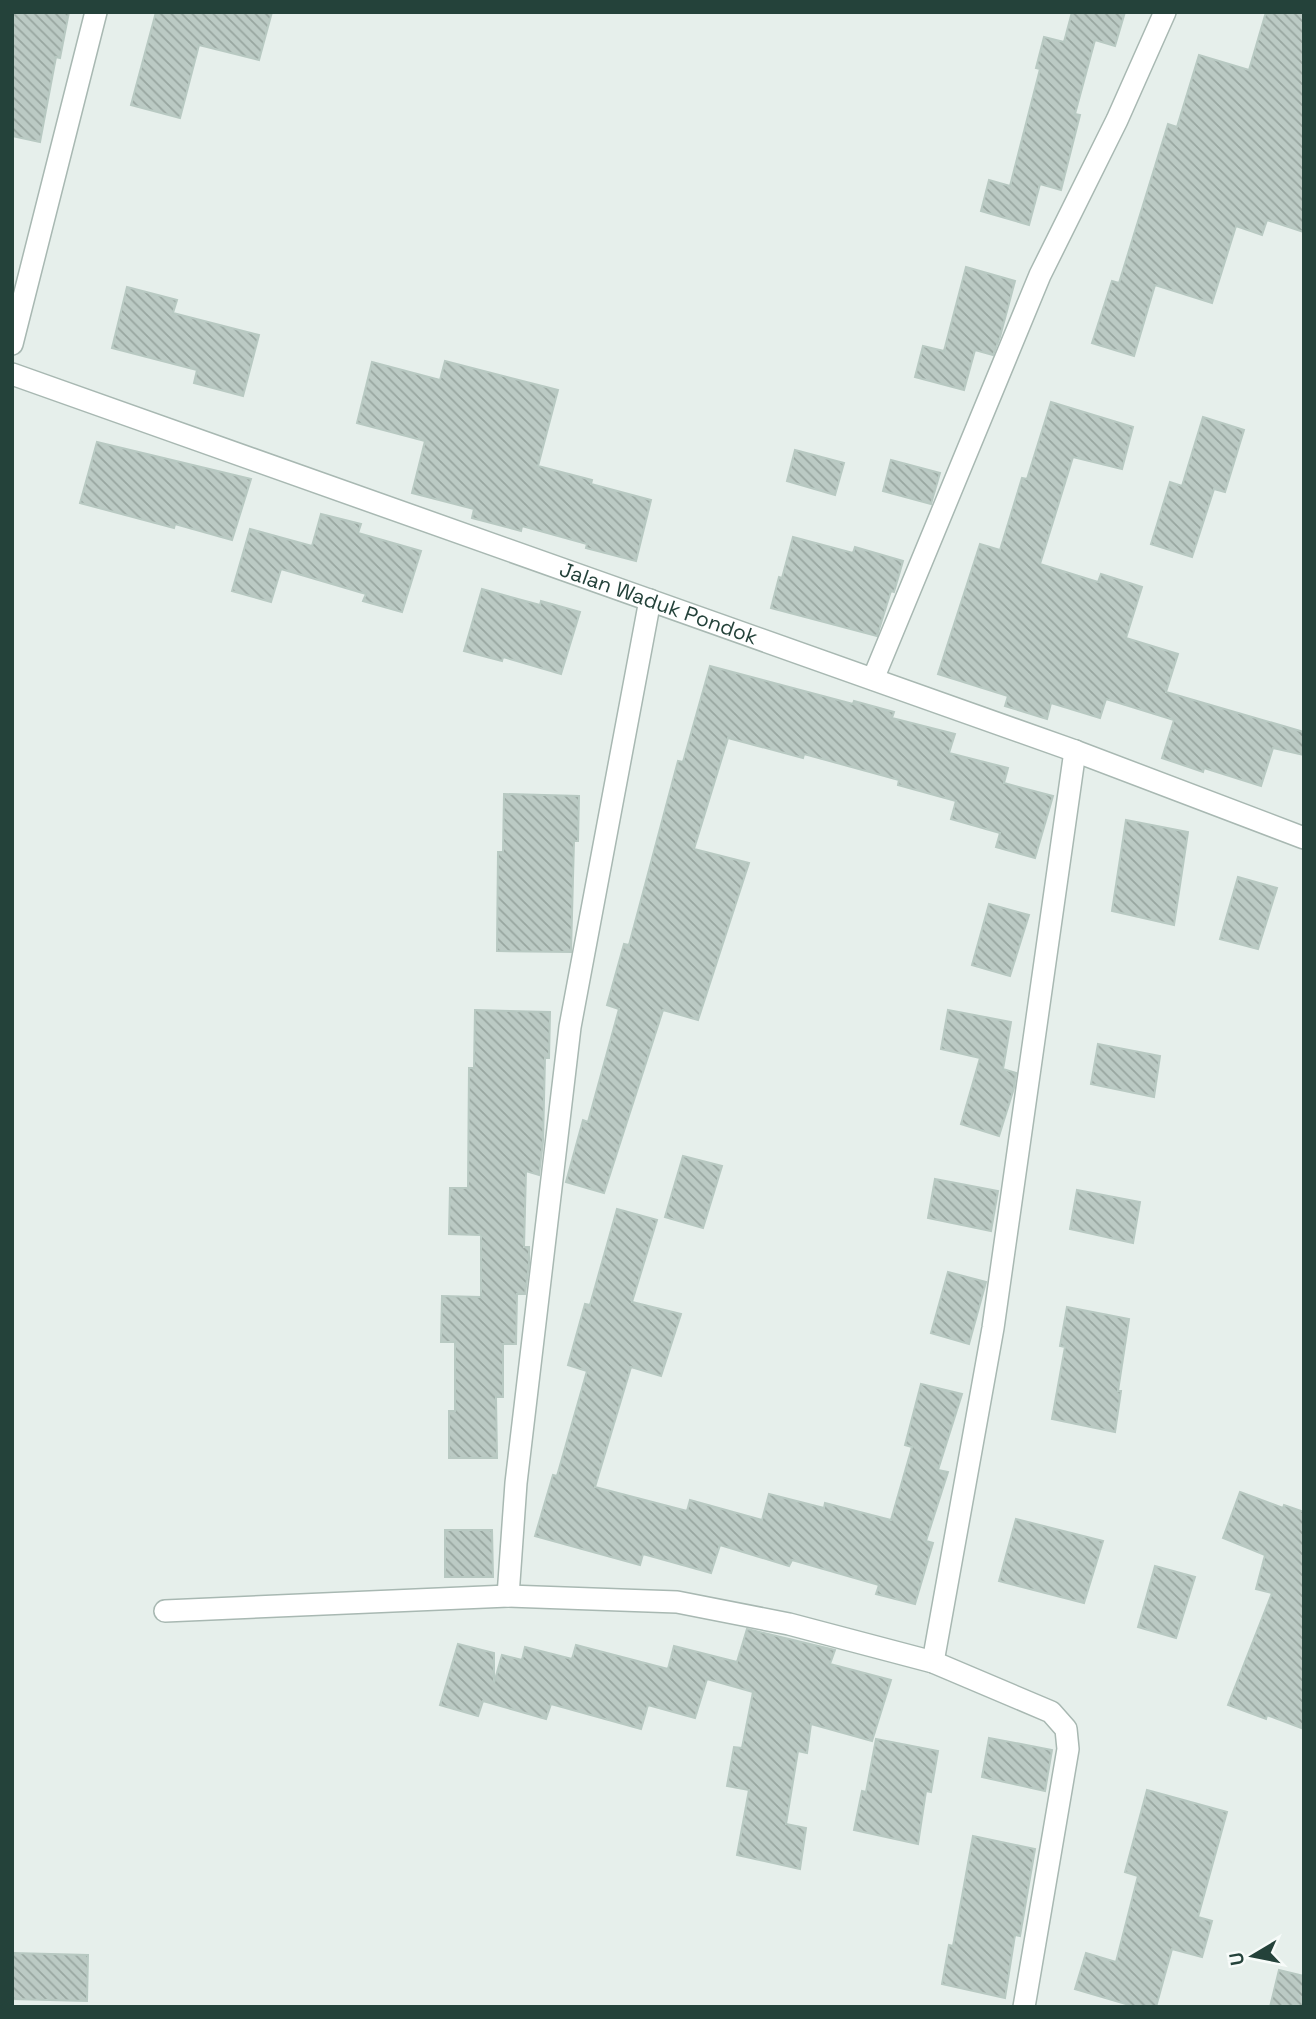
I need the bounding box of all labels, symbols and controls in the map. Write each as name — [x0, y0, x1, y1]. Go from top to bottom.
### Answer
street label: Jalan Waduk Pondok — [556, 555, 761, 650]
north arrow — [1218, 1921, 1288, 1991]
text: U — [1223, 1950, 1250, 1967]

